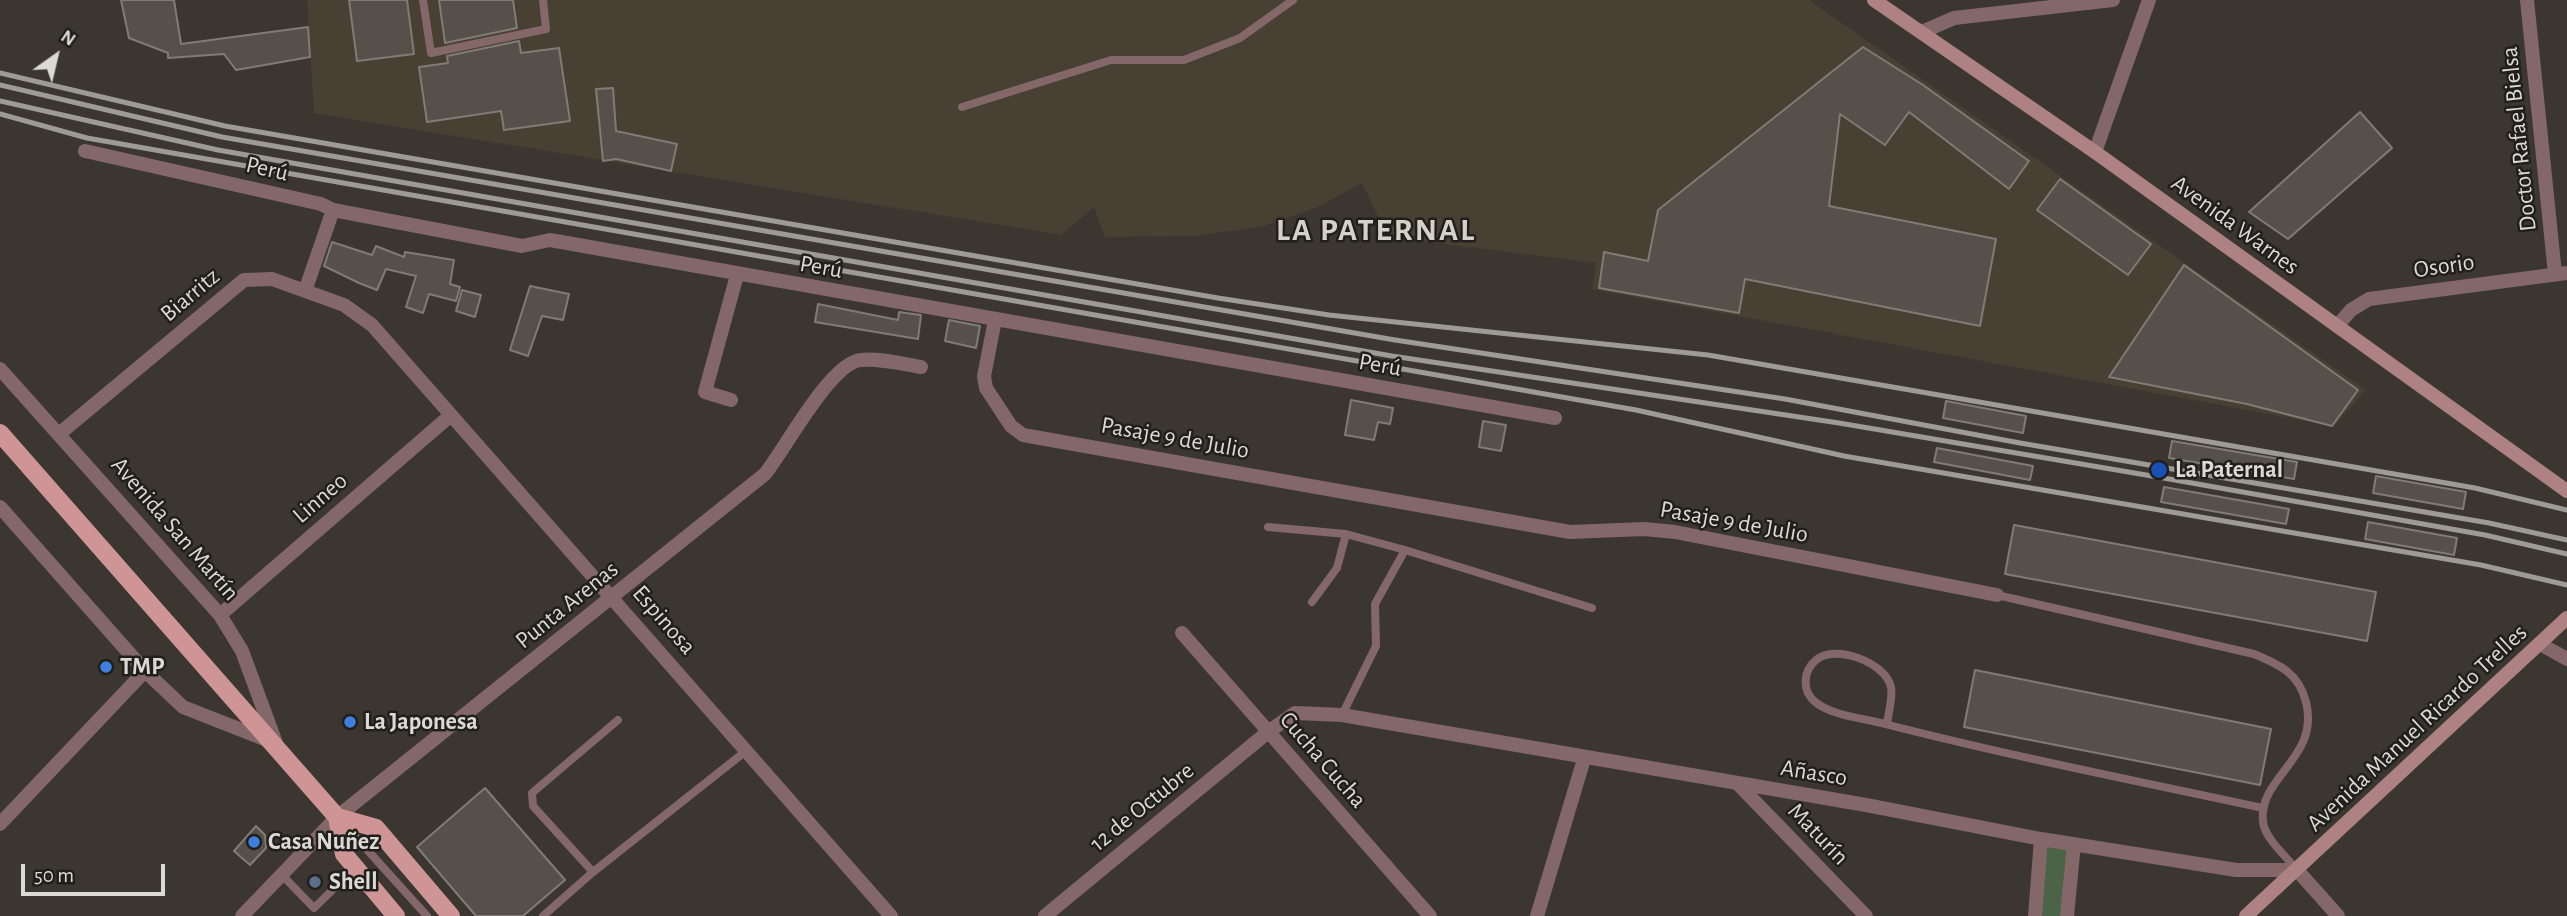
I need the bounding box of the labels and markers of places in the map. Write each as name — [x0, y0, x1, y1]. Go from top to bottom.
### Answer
place label: La Paternal — [2175, 456, 2283, 484]
marker: La Paternal — [2149, 460, 2169, 480]
place label: TMP — [120, 653, 164, 681]
marker: TMP — [98, 659, 114, 675]
place label: La Japonesa — [364, 708, 478, 736]
marker: La Japonesa — [342, 714, 358, 730]
place label: Casa Nuñez — [268, 828, 379, 856]
marker: Casa Nuñez — [246, 834, 262, 850]
place label: Shell — [329, 868, 377, 896]
marker: Shell — [307, 874, 323, 890]

